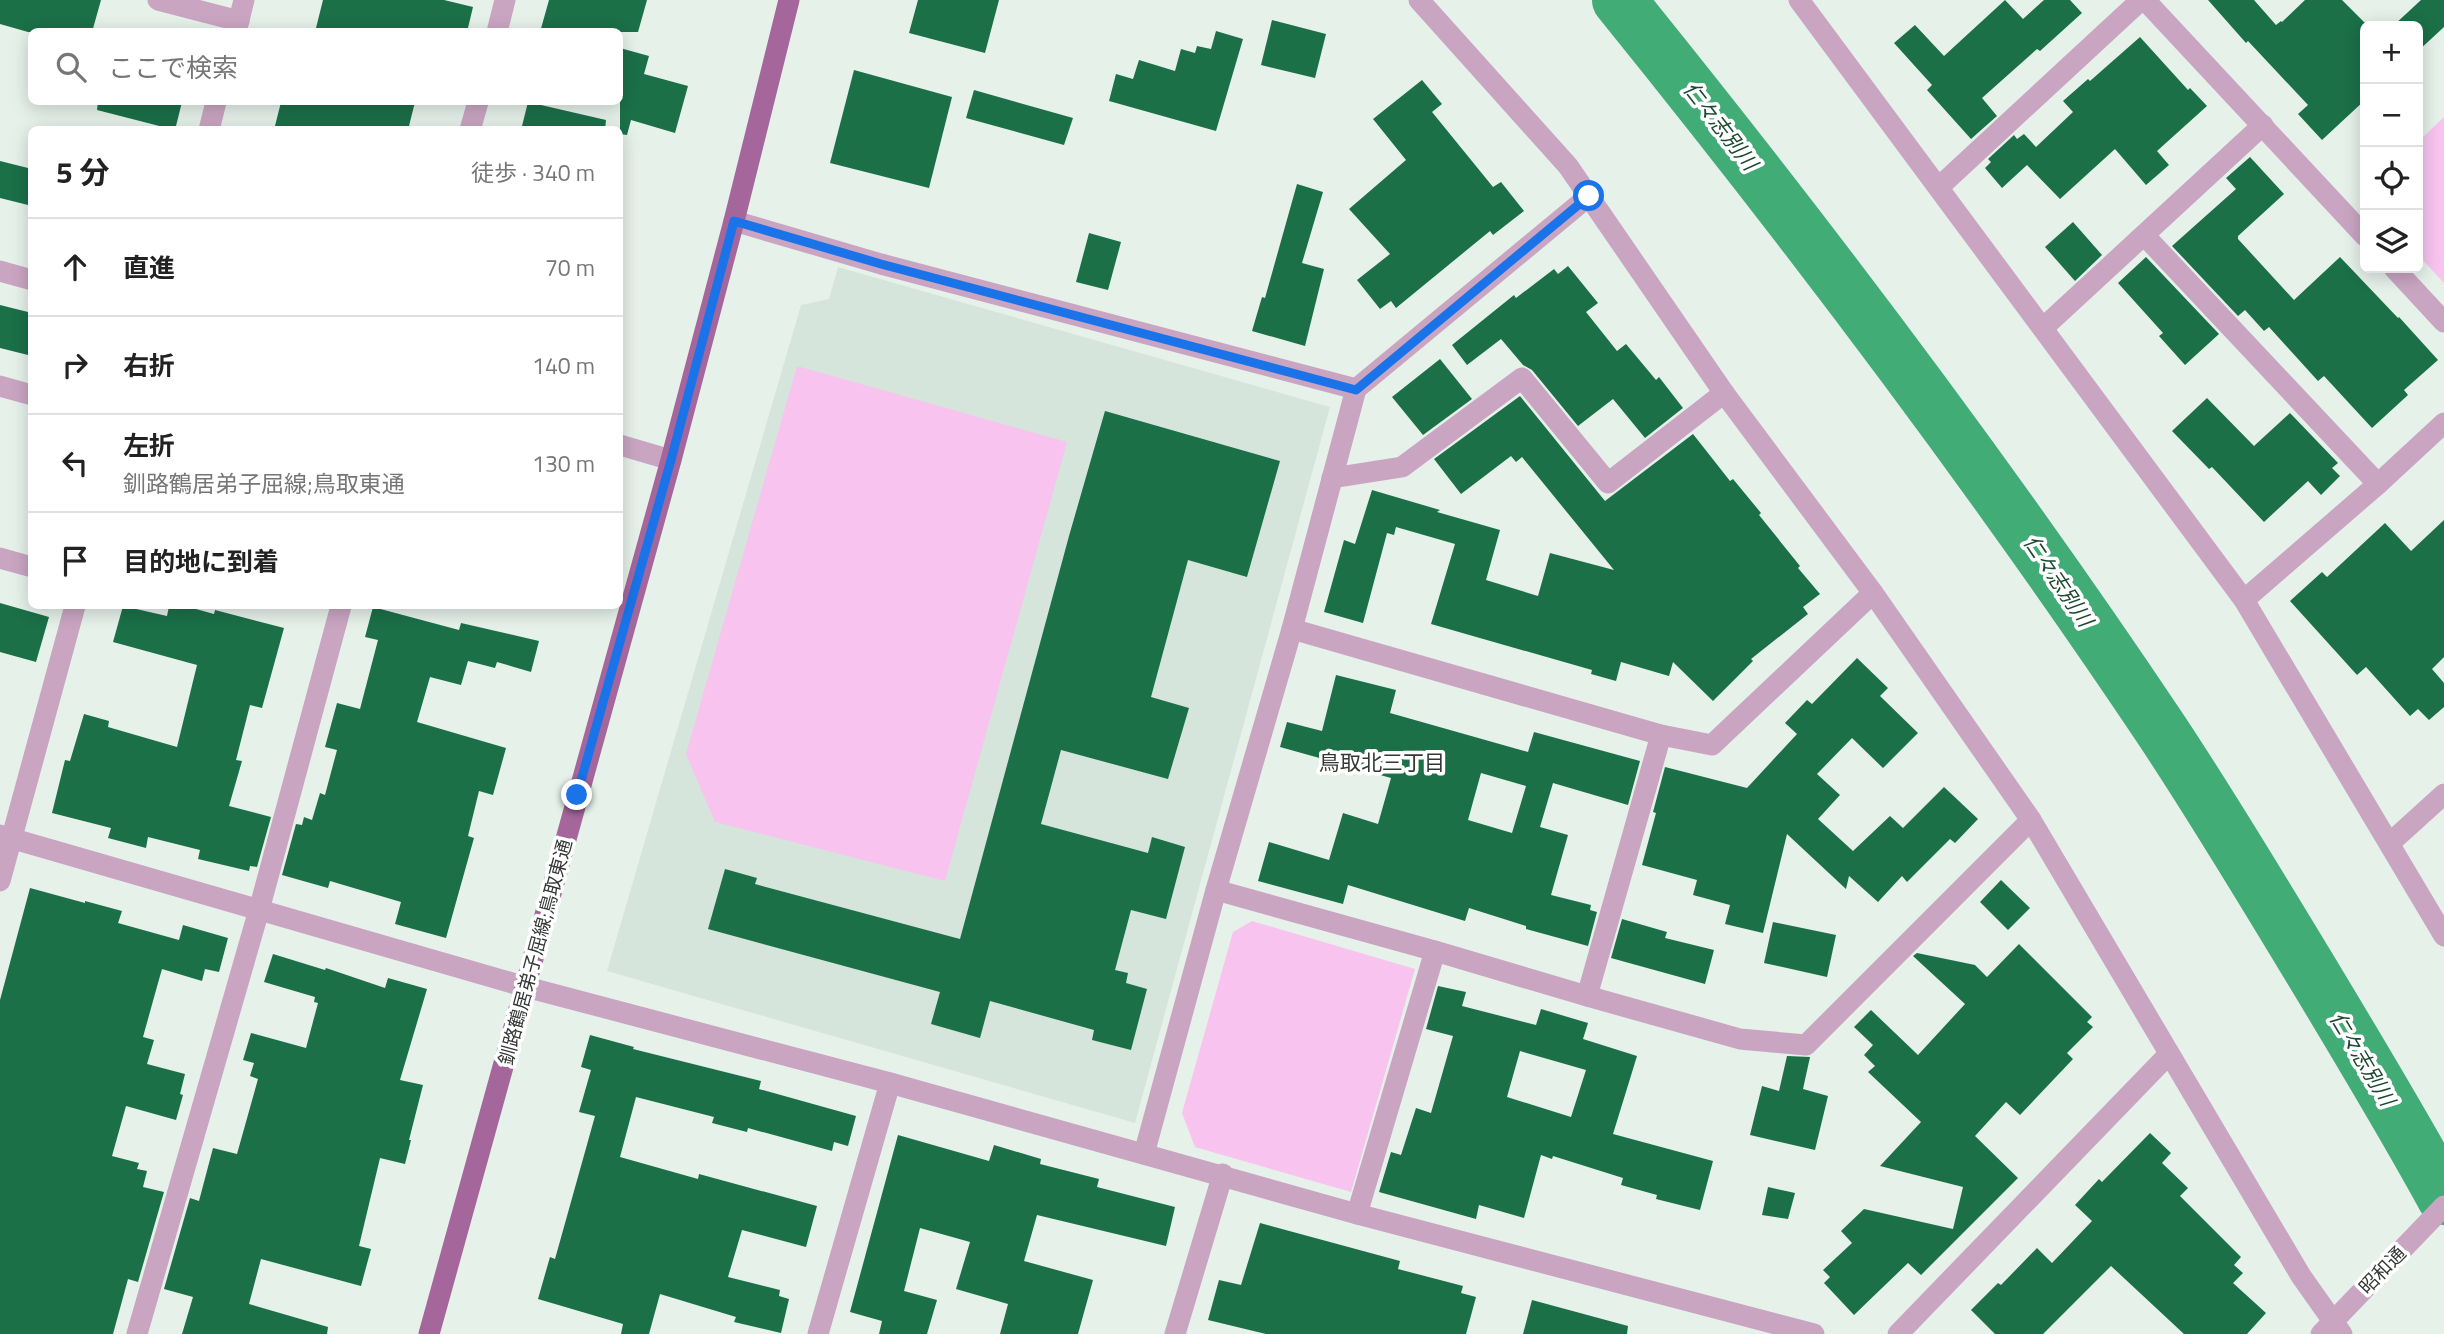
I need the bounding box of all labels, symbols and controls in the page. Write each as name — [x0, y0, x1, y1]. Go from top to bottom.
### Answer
map controls — [2360, 21, 2423, 273]
button: + — [2360, 21, 2423, 84]
search box — [28, 28, 623, 105]
icon: search — [52, 48, 90, 86]
text: ここで検索 — [108, 48, 238, 87]
water label: 仁々志別川 — [1676, 74, 1767, 178]
button: − — [2360, 84, 2423, 147]
button: locate — [2360, 147, 2423, 210]
text: 5 分 — [56, 149, 109, 195]
text: 徒歩 · 340 m — [471, 155, 595, 190]
route start — [1573, 180, 1604, 211]
button: layers — [2360, 210, 2423, 273]
icon: ahead — [56, 248, 94, 286]
text: 直進 — [123, 248, 175, 287]
text: 70 m — [545, 250, 595, 285]
icon: right — [56, 346, 94, 384]
text: 右折 — [123, 346, 175, 385]
text: 140 m — [532, 348, 595, 383]
text: 左折 — [123, 426, 175, 465]
icon: left — [56, 444, 94, 482]
text: 130 m — [532, 446, 595, 481]
text: 釧路鶴居弟子屈線;鳥取東通 — [123, 466, 405, 501]
water label: 仁々志別川 — [2016, 528, 2103, 635]
icon: arrive — [56, 542, 94, 580]
text: 目的地に到着 — [123, 542, 279, 581]
district label: 鳥取北三丁目 — [1319, 746, 1445, 778]
route end — [561, 779, 592, 810]
street label: 釧路鶴居弟子屈線;鳥取東通 — [490, 836, 579, 1068]
water label: 仁々志別川 — [2322, 1005, 2405, 1113]
street label: 昭和通 — [2351, 1239, 2412, 1300]

